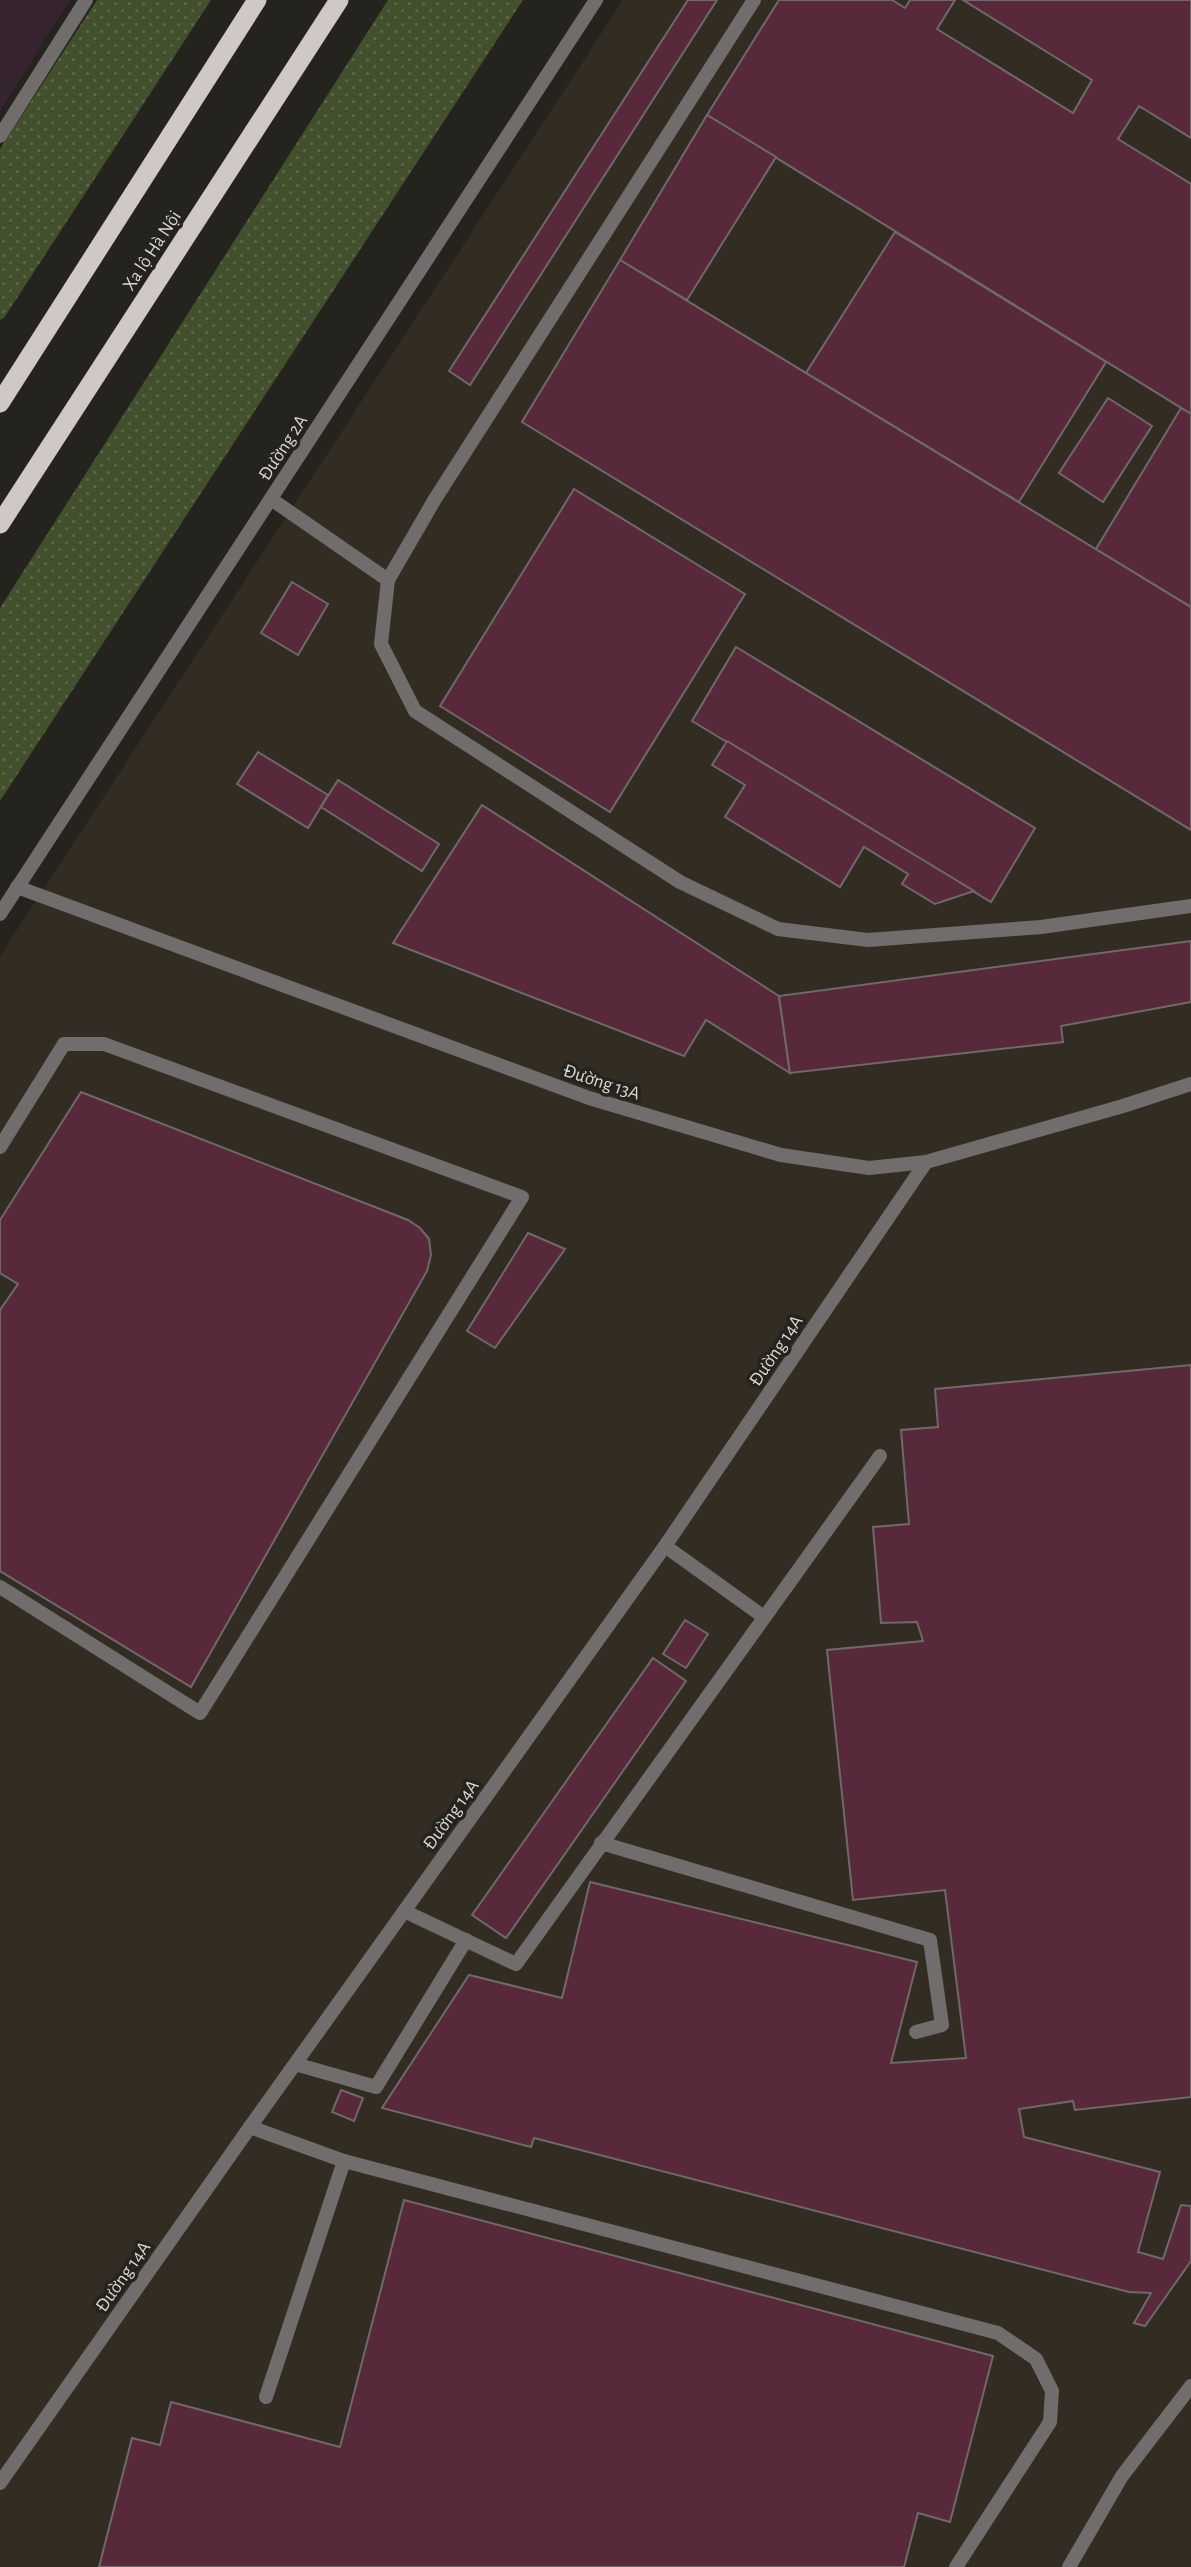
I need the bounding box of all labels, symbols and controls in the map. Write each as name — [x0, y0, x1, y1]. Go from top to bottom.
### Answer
street label: Xa lộ Hà Nội — [119, 207, 185, 294]
street label: Đường 2A — [255, 412, 311, 484]
street label: Đường 13A — [561, 1061, 642, 1104]
street label: Đường 14A — [746, 1312, 807, 1390]
street label: Đường 14A — [420, 1776, 483, 1853]
street label: Đường 14A — [92, 2238, 154, 2316]

